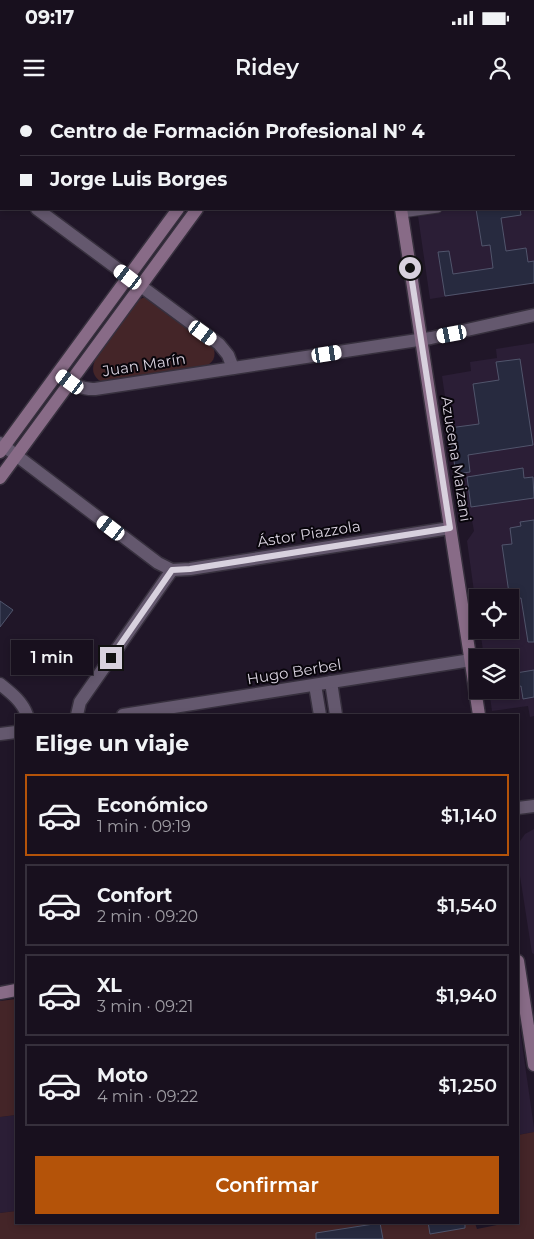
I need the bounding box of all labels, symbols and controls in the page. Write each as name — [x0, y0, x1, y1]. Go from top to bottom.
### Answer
text: 09:17 — [25, 6, 74, 29]
icon: menu — [20, 54, 48, 82]
text: Ridey — [235, 54, 299, 81]
icon: person — [486, 54, 514, 82]
text: Centro de Formación Profesional N° 4 — [50, 120, 425, 143]
text: Jorge Luis Borges — [50, 168, 227, 191]
route start — [399, 257, 421, 279]
car — [111, 262, 144, 292]
car — [186, 318, 219, 348]
car — [435, 324, 468, 344]
car — [311, 344, 342, 364]
street label: Juan Marín — [100, 349, 187, 381]
car — [53, 367, 86, 397]
street label: Azucena Maizani — [437, 395, 476, 523]
car — [94, 513, 127, 543]
street label: Ástor Piazzola — [256, 516, 362, 551]
map controls — [469, 589, 519, 699]
button: locate — [469, 589, 519, 639]
callout: 1 min — [11, 640, 94, 676]
route end — [100, 647, 122, 669]
text: 1 min — [31, 648, 73, 667]
button: layers — [469, 649, 519, 699]
street label: Hugo Berbel — [245, 655, 343, 688]
text: Elige un viaje — [35, 730, 189, 757]
icon: car — [37, 793, 82, 838]
text: Económico — [97, 794, 208, 817]
text: $1,140 — [441, 804, 497, 827]
text: 1 min · 09:19 — [97, 817, 191, 836]
icon: car — [37, 883, 82, 928]
text: Confort — [97, 884, 172, 907]
text: $1,540 — [437, 894, 497, 917]
text: 2 min · 09:20 — [97, 907, 198, 926]
icon: car — [37, 973, 82, 1018]
text: XL — [97, 974, 122, 997]
text: $1,940 — [436, 984, 497, 1007]
text: 3 min · 09:21 — [97, 997, 193, 1016]
icon: car — [37, 1063, 82, 1108]
text: Moto — [97, 1064, 148, 1087]
text: $1,250 — [438, 1074, 497, 1097]
text: 4 min · 09:22 — [97, 1087, 198, 1106]
button: Confirmar — [35, 1156, 499, 1214]

